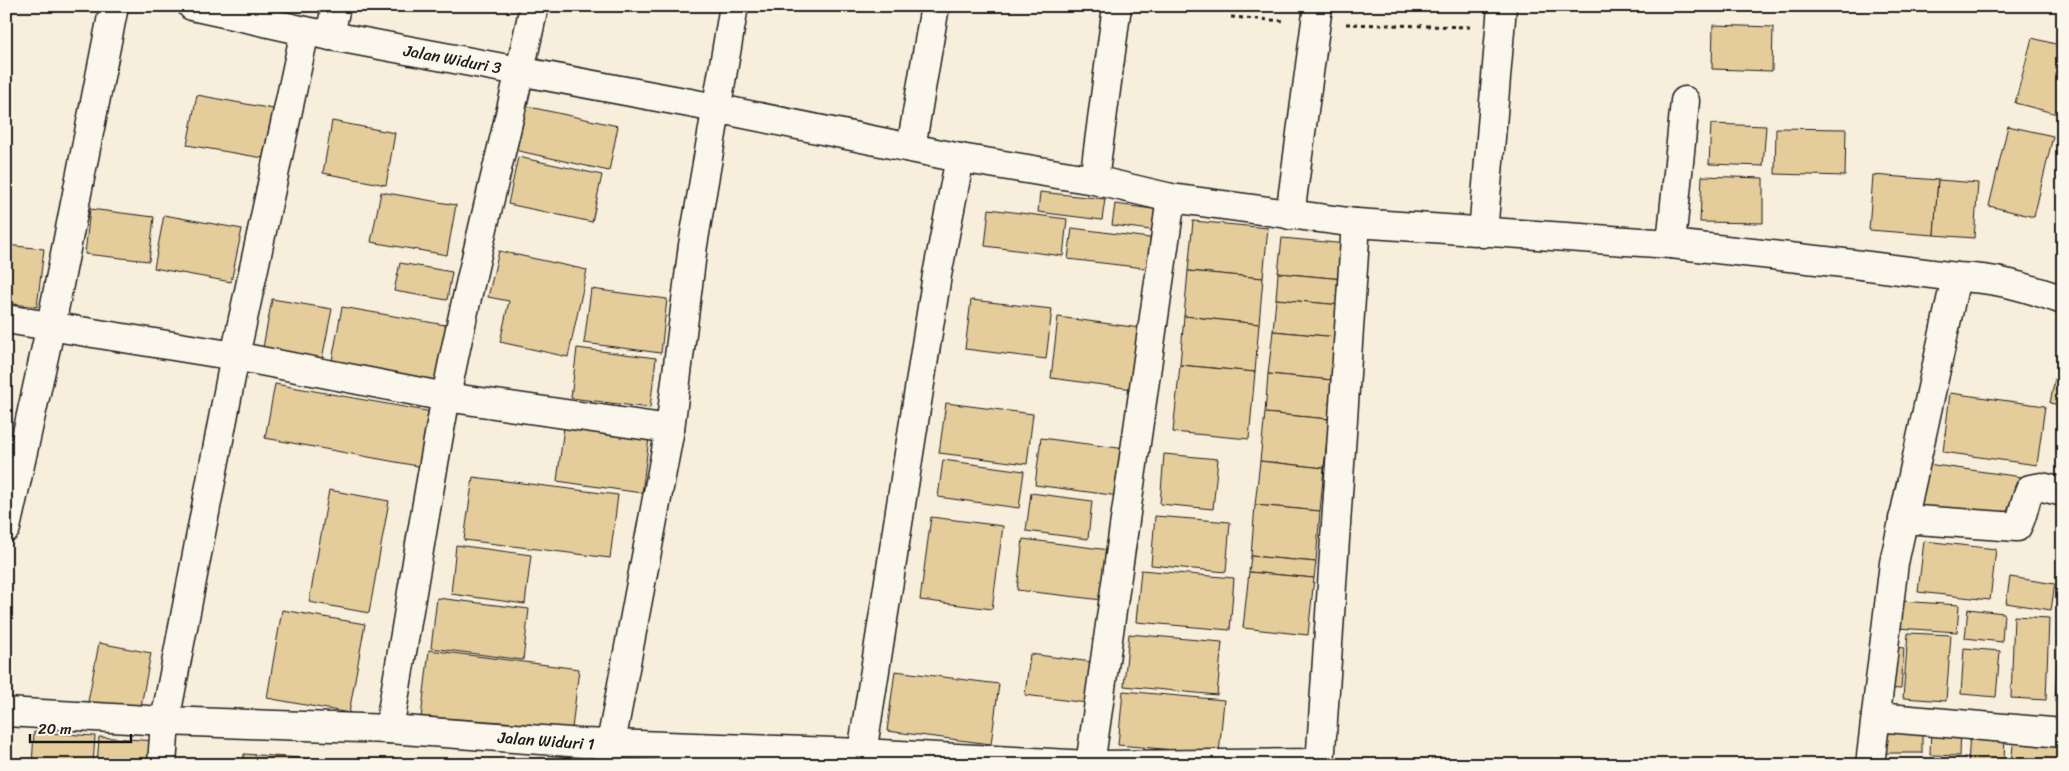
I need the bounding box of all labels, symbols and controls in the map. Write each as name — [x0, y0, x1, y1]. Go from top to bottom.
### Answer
street label: Jalan Widuri 3 — [400, 35, 504, 82]
scale bar — [30, 711, 131, 743]
text: 20 m — [38, 716, 72, 742]
street label: Jalan Widuri 1 — [496, 722, 595, 758]

